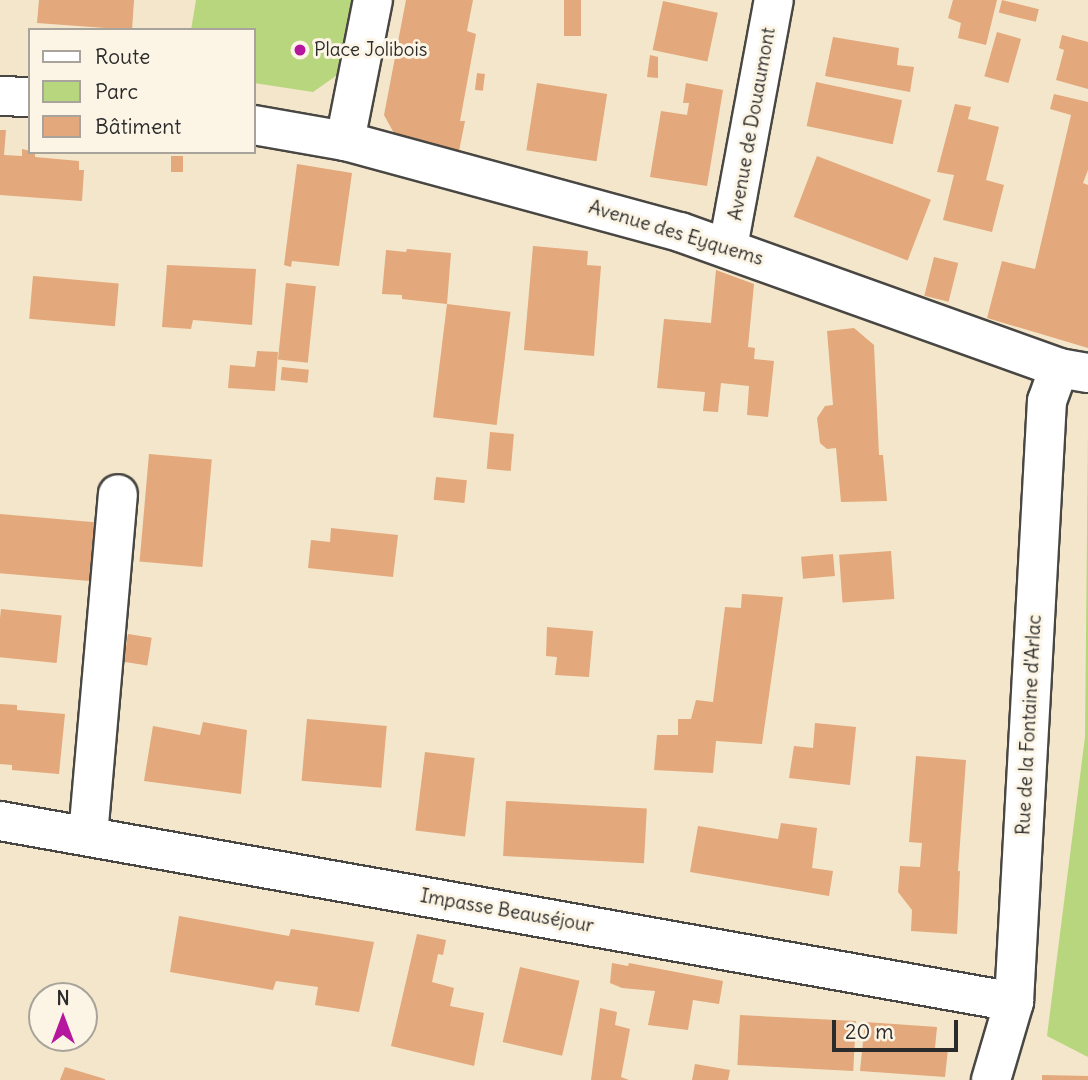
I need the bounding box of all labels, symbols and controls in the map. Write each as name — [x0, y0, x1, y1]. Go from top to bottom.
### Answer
street label: Avenue de Douaumont — [724, 26, 780, 222]
legend — [28, 28, 256, 154]
place label: Place Jolibois — [314, 39, 427, 61]
marker: Place Jolibois — [292, 42, 308, 58]
text: Route — [95, 43, 150, 70]
text: Parc — [95, 78, 138, 105]
text: Bâtiment — [95, 113, 181, 140]
street label: Avenue des Eyquems — [586, 196, 766, 270]
street label: Rue de la Fontaine d'Arlac — [1012, 614, 1046, 836]
street label: Impasse Beauséjour — [418, 885, 596, 937]
north arrow — [28, 982, 98, 1052]
text: N — [56, 986, 70, 1010]
scale bar — [836, 1006, 962, 1050]
text: 20 m — [845, 1018, 894, 1045]

